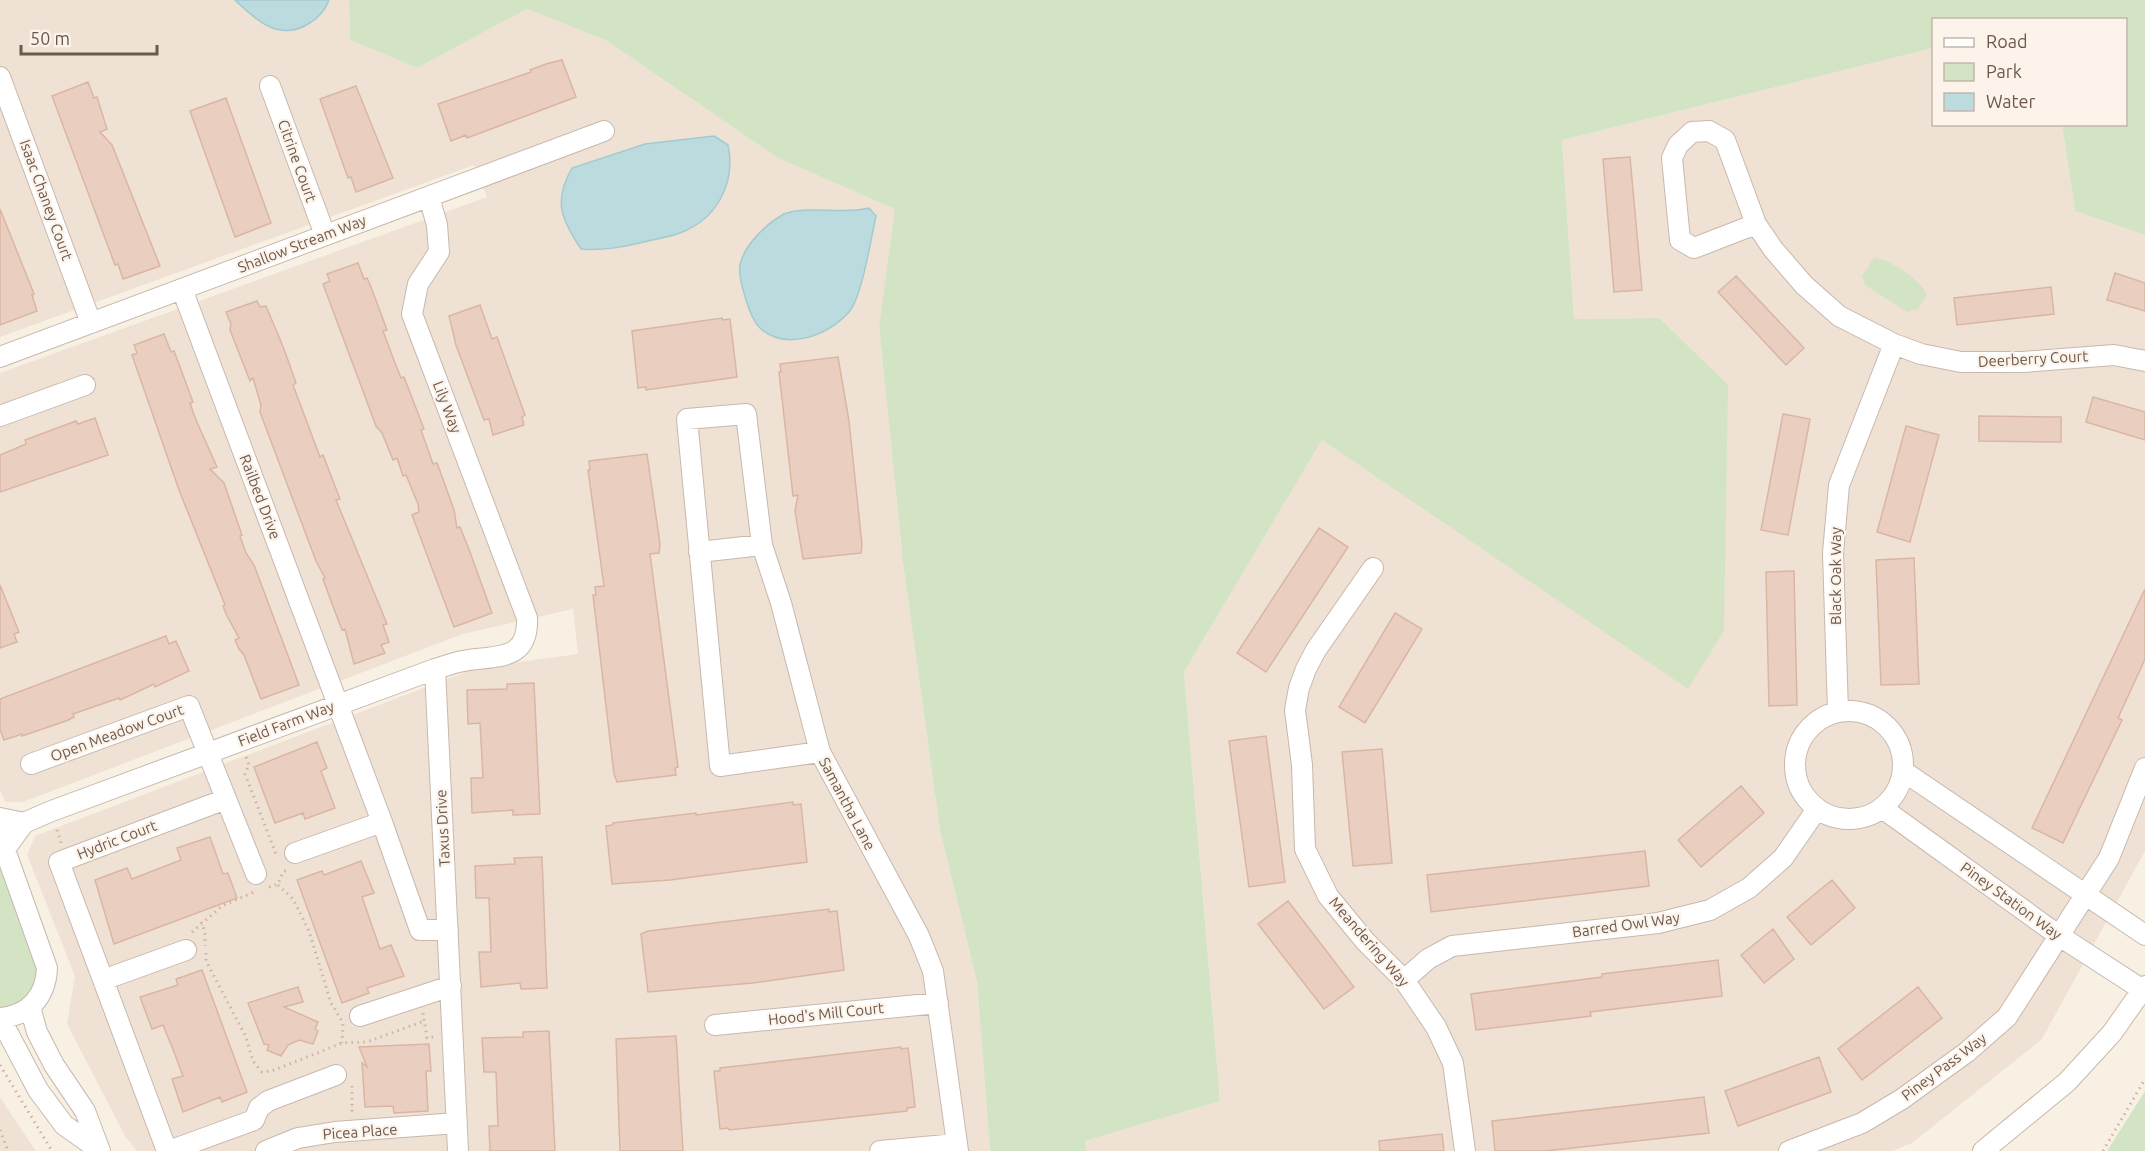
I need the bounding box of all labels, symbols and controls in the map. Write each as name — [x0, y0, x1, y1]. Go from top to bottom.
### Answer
scale bar — [21, 18, 158, 56]
legend — [1932, 18, 2127, 126]
text: 50 m — [30, 28, 70, 48]
text: Road — [1986, 31, 2028, 51]
text: Park — [1986, 61, 2022, 81]
text: Water — [1986, 91, 2036, 111]
street label: Citrine Court — [275, 117, 320, 204]
street label: Isaac Chaney Court — [17, 137, 76, 263]
street label: Shallow Stream Way — [235, 211, 368, 276]
street label: Deerberry Court — [1977, 347, 2089, 370]
street label: Lily Way — [430, 378, 465, 435]
street label: Railbed Drive — [237, 452, 284, 542]
street label: Black Oak Way — [1827, 527, 1844, 625]
street label: Field Farm Way — [235, 697, 336, 750]
street label: Open Meadow Court — [48, 700, 186, 765]
street label: Samantha Lane — [816, 754, 879, 853]
street label: Taxus Drive — [432, 789, 453, 867]
street label: Hydric Court — [74, 816, 159, 863]
street label: Piney Station Way — [1958, 858, 2065, 943]
street label: Meandering Way — [1326, 893, 1413, 990]
street label: Barred Owl Way — [1571, 909, 1681, 940]
street label: Hood's Mill Court — [767, 999, 885, 1028]
street label: Piney Pass Way — [1898, 1029, 1989, 1104]
street label: Picea Place — [322, 1120, 398, 1143]

